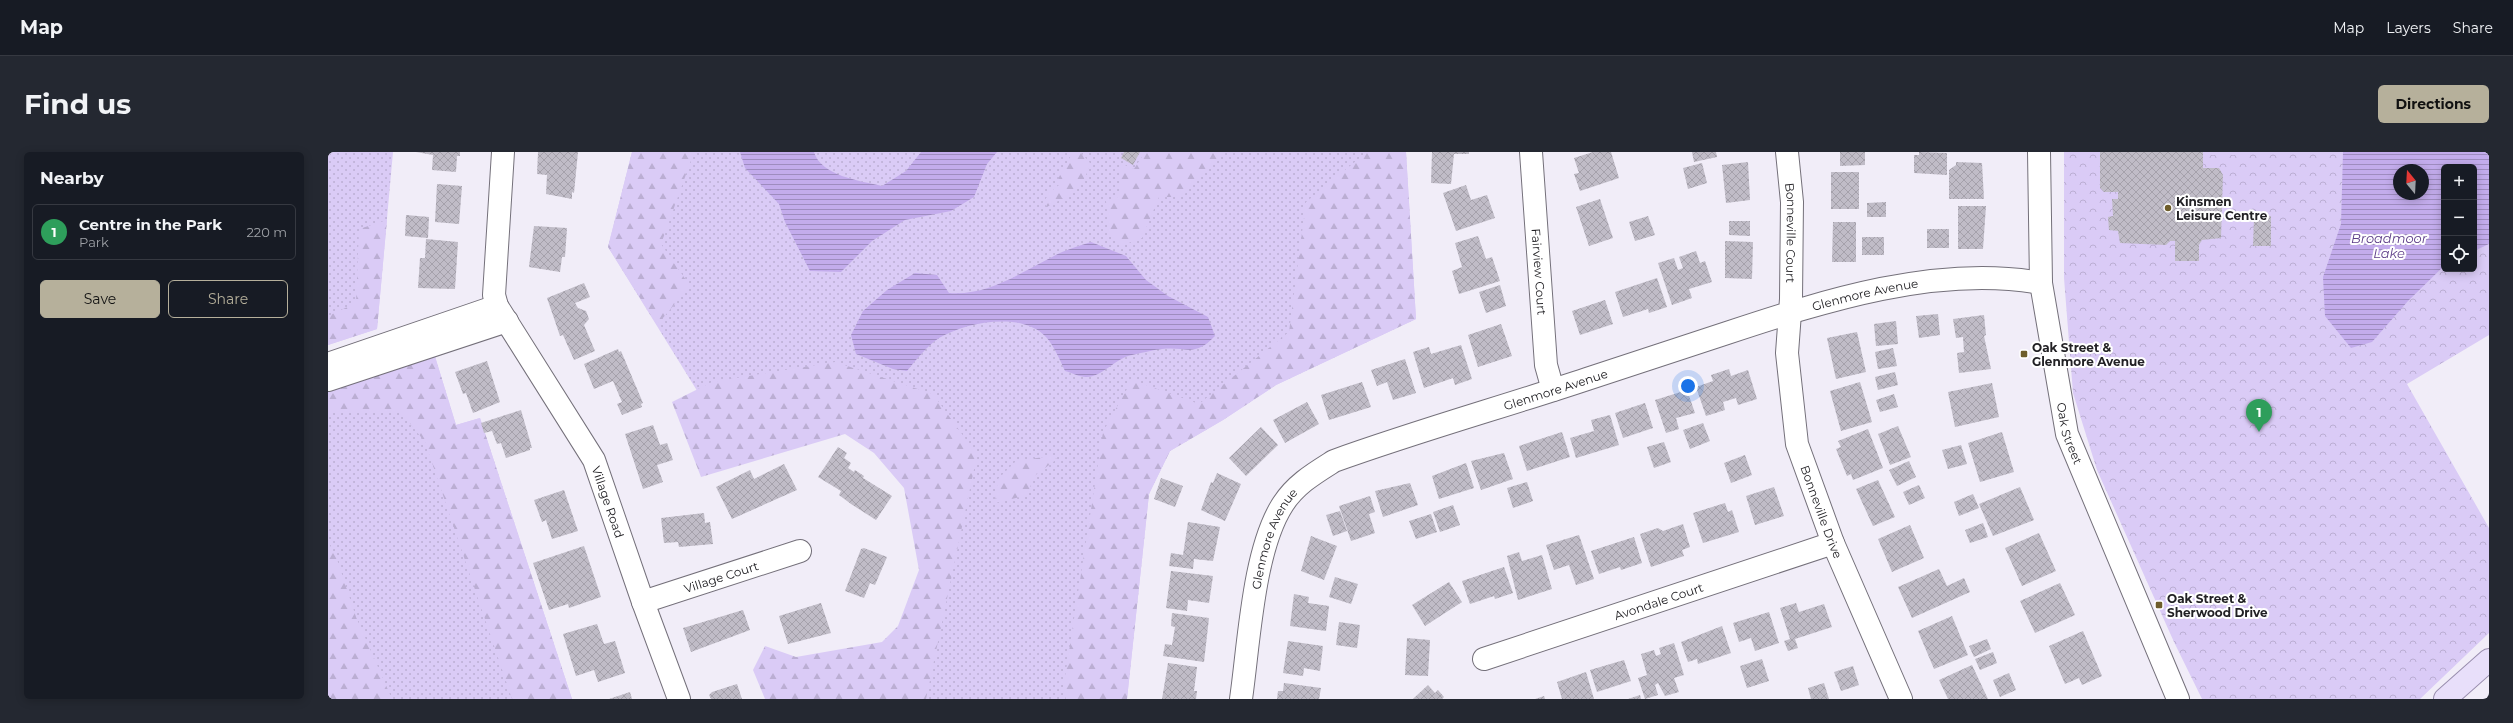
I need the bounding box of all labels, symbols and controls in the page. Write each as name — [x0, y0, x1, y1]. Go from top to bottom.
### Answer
text: Map — [20, 16, 63, 39]
text: Map — [2333, 19, 2364, 37]
text: Layers — [2386, 19, 2431, 37]
text: Share — [2453, 19, 2493, 37]
button: Directions — [2378, 85, 2489, 123]
text: Find us — [24, 87, 131, 121]
north arrow — [2393, 164, 2429, 200]
map controls — [2441, 164, 2477, 272]
button: + — [2441, 164, 2477, 200]
text: Nearby — [40, 168, 104, 188]
street label: Bonneville Court — [1783, 182, 1800, 283]
place label: Kinsmen Leisure Centre — [2176, 194, 2268, 223]
button: − — [2441, 200, 2477, 236]
marker: Kinsmen Leisure Centre — [2163, 203, 2173, 213]
text: Centre in the Park — [79, 215, 222, 234]
text: 1 — [51, 224, 57, 240]
text: 220 m — [246, 224, 287, 240]
street label: Fairview Court — [1529, 228, 1550, 316]
water label: Broadmoor Lake — [2351, 230, 2428, 261]
text: Park — [79, 234, 109, 250]
button: locate — [2441, 236, 2477, 272]
street label: Glenmore Avenue — [1810, 275, 1919, 313]
button: Save — [40, 280, 160, 318]
button: Share — [168, 280, 288, 318]
place label: Oak Street & Glenmore Avenue — [2032, 340, 2145, 369]
marker: Oak Street & Glenmore Avenue — [2019, 349, 2029, 359]
street label: Glenmore Avenue — [1502, 365, 1609, 413]
your location — [1678, 376, 1698, 396]
pin: 1 — [2246, 399, 2272, 432]
street label: Oak Street — [2054, 401, 2086, 466]
street label: Bonneville Drive — [1798, 463, 1846, 560]
street label: Village Road — [589, 464, 628, 540]
street label: Glenmore Avenue — [1248, 485, 1300, 590]
street label: Village Court — [682, 558, 760, 596]
street label: Avondale Court — [1612, 579, 1705, 623]
place label: Oak Street & Sherwood Drive — [2167, 591, 2268, 620]
marker: Oak Street & Sherwood Drive — [2154, 600, 2164, 610]

